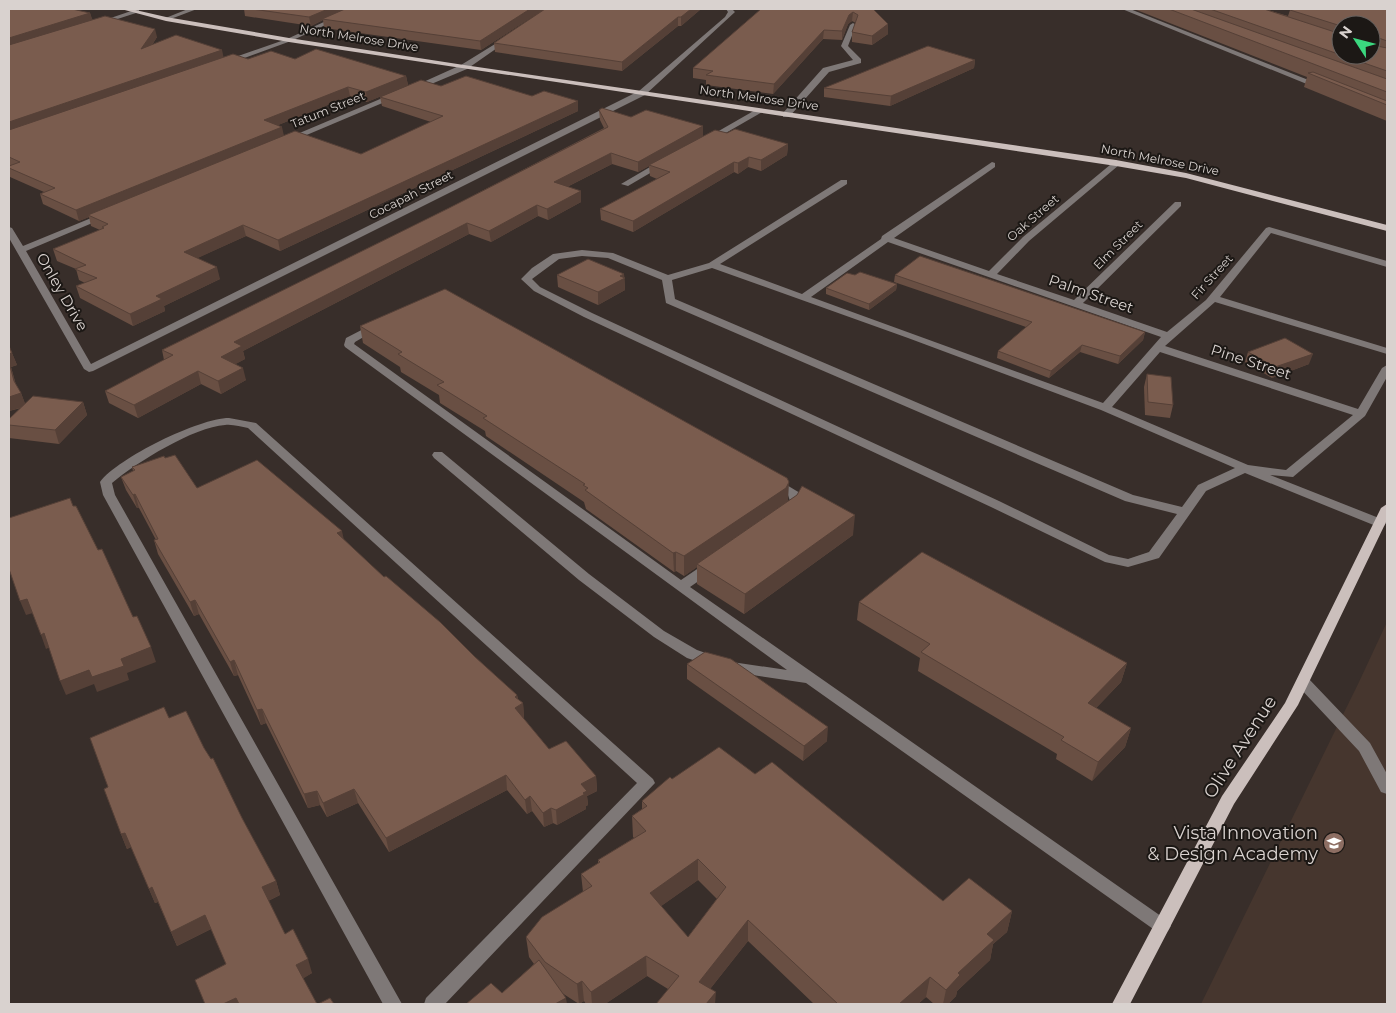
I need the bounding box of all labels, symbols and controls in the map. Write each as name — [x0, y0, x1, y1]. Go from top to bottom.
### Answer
north arrow — [1331, 15, 1381, 65]
street label: North Melrose Drive — [299, 21, 420, 54]
text: N — [1335, 22, 1356, 42]
street label: North Melrose Drive — [699, 82, 820, 113]
street label: Tatum Street — [289, 88, 367, 131]
street label: North Melrose Drive — [1100, 141, 1221, 178]
street label: Cocapah Street — [366, 167, 455, 222]
street label: Oak Street — [1004, 191, 1062, 244]
street label: Elm Street — [1090, 217, 1145, 272]
street label: Onley Drive — [32, 249, 92, 334]
street label: Fir Street — [1188, 251, 1236, 302]
street label: Palm Street — [1046, 270, 1136, 317]
street label: Pine Street — [1209, 340, 1294, 383]
street label: Olive Avenue — [1199, 692, 1281, 802]
place label: Vista Innovation & Design Academy — [1148, 822, 1318, 865]
school or university icon: Vista Innovation & Design Academy — [1322, 831, 1346, 855]

